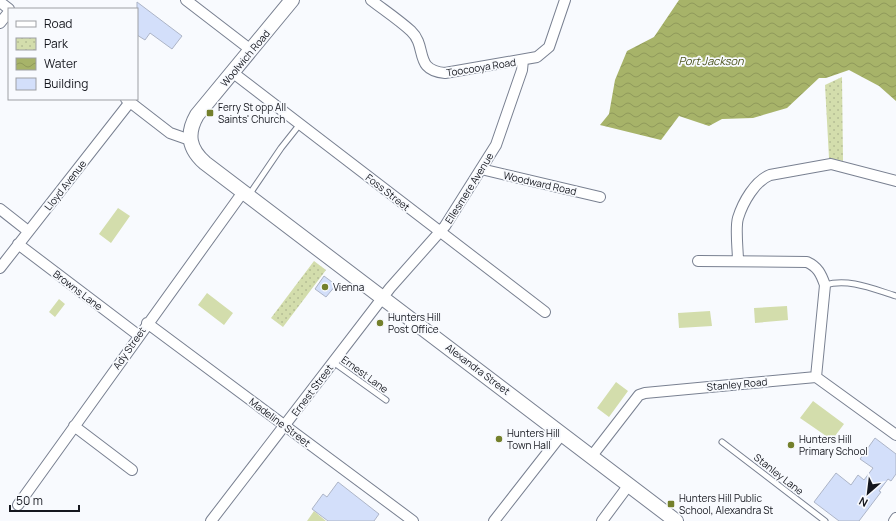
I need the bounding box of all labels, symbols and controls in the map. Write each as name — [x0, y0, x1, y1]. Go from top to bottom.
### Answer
legend — [8, 8, 138, 100]
text: Road — [44, 15, 72, 32]
street label: Woolwich Road — [217, 27, 273, 89]
text: Park — [44, 35, 69, 52]
water label: Port Jackson — [678, 53, 744, 68]
text: Water — [44, 55, 78, 72]
street label: Toocooya Road — [445, 55, 517, 79]
text: Building — [44, 75, 88, 92]
place label: Ferry St opp All Saints' Church — [218, 100, 286, 126]
marker: Ferry St opp All Saints' Church — [205, 108, 215, 118]
street label: Ellesmere Avenue — [442, 150, 497, 226]
street label: Lloyd Avenue — [41, 157, 89, 213]
street label: Woodward Road — [502, 168, 578, 198]
street label: Foss Street — [363, 170, 413, 214]
street label: Browns Lane — [50, 267, 106, 313]
place label: Vienna — [333, 280, 364, 294]
marker: Vienna — [320, 282, 330, 292]
place label: Hunters Hill Post Office — [388, 310, 441, 336]
marker: Hunters Hill Post Office — [375, 318, 385, 328]
street label: Ady Street — [109, 324, 149, 372]
street label: Alexandra Street — [443, 340, 513, 398]
street label: Ernest Lane — [339, 352, 391, 396]
street label: Ernest Street — [288, 361, 336, 419]
street label: Stanley Road — [706, 374, 768, 394]
street label: Madeline Street — [246, 394, 314, 450]
place label: Hunters Hill Town Hall — [507, 426, 560, 452]
place label: Hunters Hill Primary School — [799, 432, 868, 458]
marker: Hunters Hill Town Hall — [494, 434, 504, 444]
marker: Hunters Hill Primary School — [786, 440, 796, 450]
street label: Stanley Lane — [751, 450, 807, 498]
north arrow — [848, 473, 888, 513]
scale bar — [10, 487, 79, 513]
place label: Hunters Hill Public School, Alexandra St — [679, 491, 773, 517]
text: 50 m — [16, 492, 43, 509]
text: N — [856, 494, 870, 511]
marker: Hunters Hill Public School, Alexandra St — [666, 499, 676, 509]

